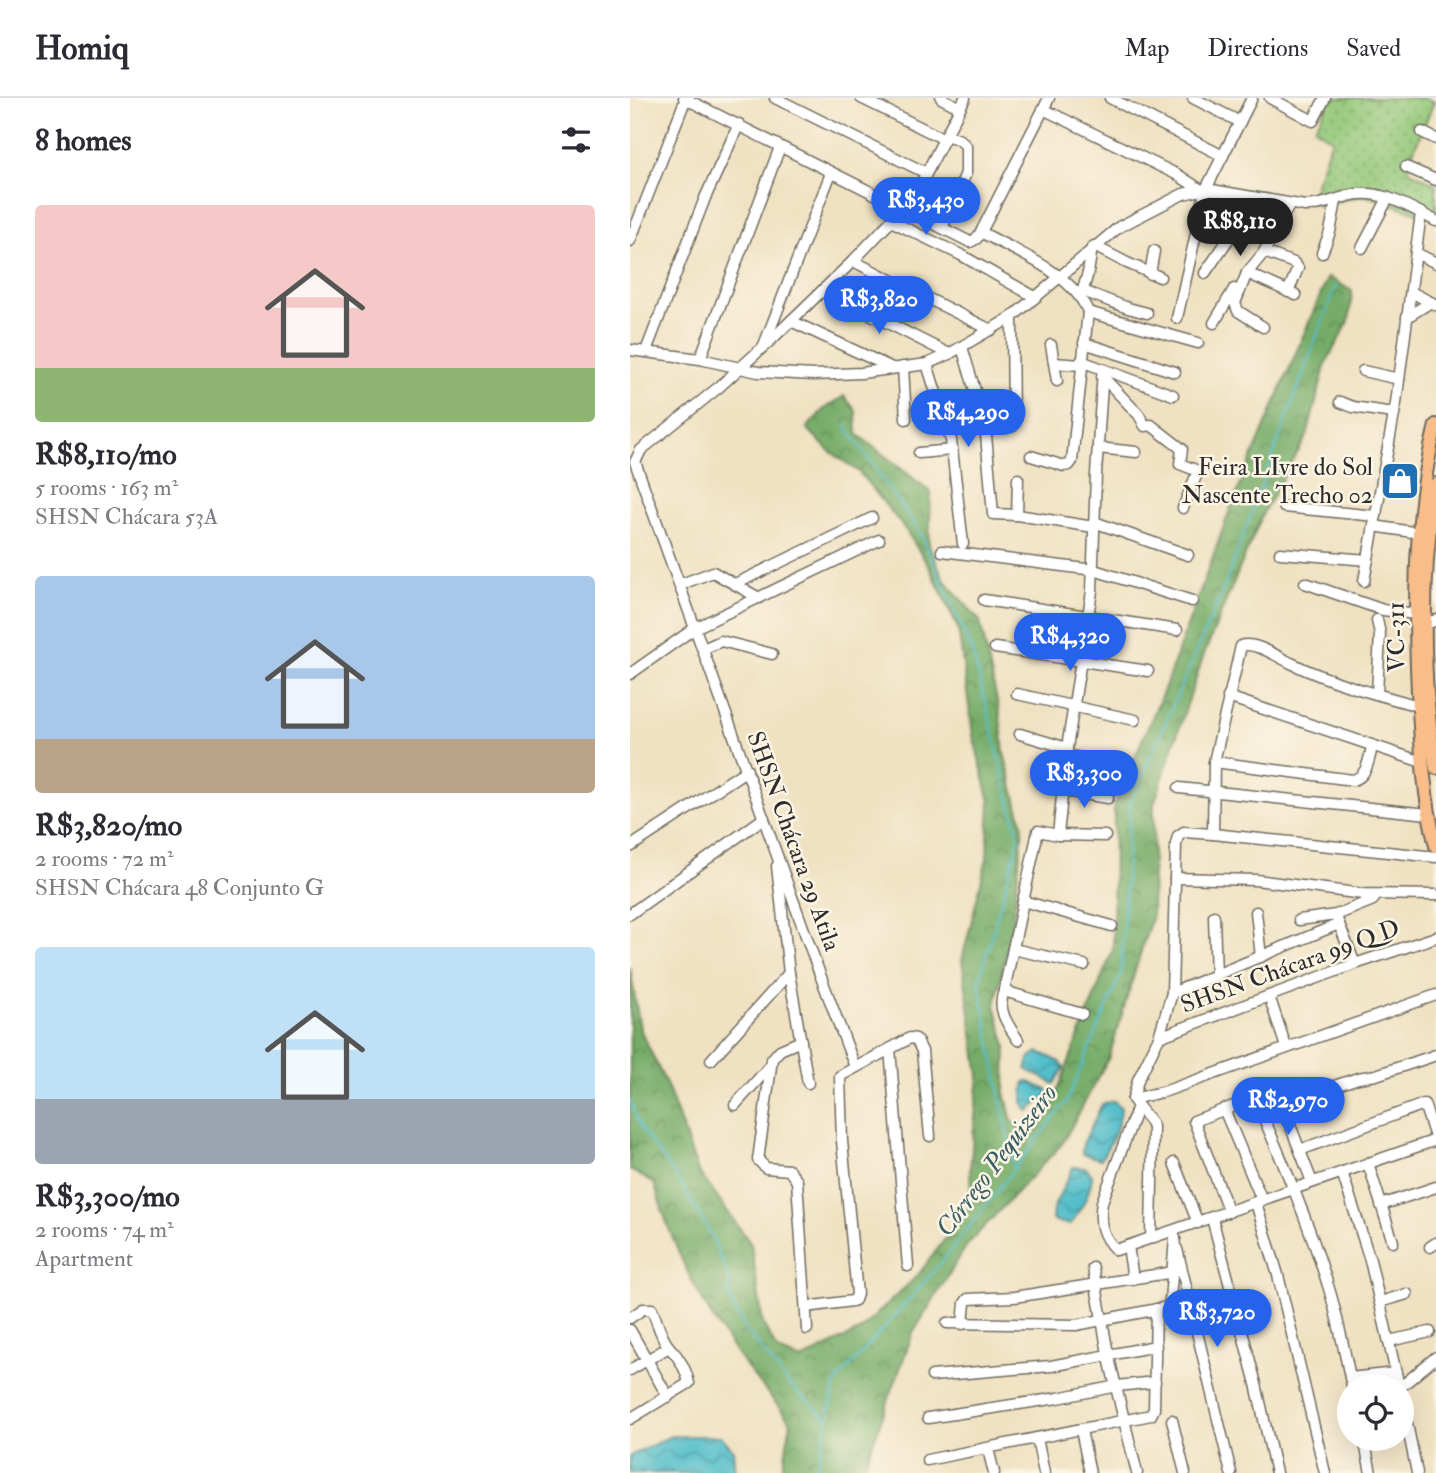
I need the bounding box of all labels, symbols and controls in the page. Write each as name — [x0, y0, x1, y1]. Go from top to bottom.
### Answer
text: Homiq — [35, 28, 129, 69]
text: Map — [1124, 33, 1169, 64]
text: Directions — [1207, 33, 1308, 64]
text: Saved — [1346, 33, 1401, 64]
icon: filters — [557, 121, 595, 159]
text: 8 homes — [35, 122, 132, 159]
pin: R$3,430 — [861, 178, 991, 237]
text: R$3,430 — [887, 185, 965, 214]
pin: R$8,110 — [1175, 198, 1305, 258]
text: R$8,110 — [1203, 206, 1277, 235]
icon: home — [252, 250, 378, 376]
pin: R$3,820 — [814, 276, 944, 336]
text: R$3,820 — [840, 284, 918, 313]
pin: R$4,290 — [903, 390, 1033, 449]
text: R$4,290 — [926, 397, 1010, 426]
text: R$8,110/mo — [35, 436, 177, 473]
place label: Feira LIvre do Sol Nascente Trecho 02 — [1182, 452, 1373, 511]
shop icon: Feira LIvre do Sol Nascente Trecho 02 — [1379, 460, 1421, 502]
text: 5 rooms · 163 m² — [35, 473, 178, 502]
text: SHSN Chácara 53A — [35, 502, 218, 531]
street label: VC-311 — [1380, 601, 1413, 673]
pin: R$4,320 — [1005, 614, 1135, 673]
icon: home — [252, 621, 378, 747]
text: R$4,320 — [1030, 621, 1110, 650]
street label: SHSN Chácara 29 Atila — [739, 727, 848, 956]
pin: R$3,300 — [1019, 750, 1149, 810]
text: R$3,300 — [1046, 758, 1122, 787]
text: R$3,820/mo — [35, 807, 182, 844]
text: 2 rooms · 72 m² — [35, 844, 173, 873]
text: SHSN Chácara 48 Conjunto G — [35, 873, 324, 902]
street label: SHSN Chácara 99 Q D — [1176, 912, 1404, 1021]
icon: home — [252, 992, 378, 1118]
pin: R$2,970 — [1223, 1077, 1353, 1137]
water label: Córrego Pequizeiro — [929, 1078, 1065, 1243]
text: R$2,970 — [1248, 1085, 1328, 1114]
text: R$3,300/mo — [35, 1178, 180, 1215]
text: 2 rooms · 74 m² — [35, 1215, 174, 1244]
text: Apartment — [35, 1244, 133, 1273]
pin: R$3,720 — [1152, 1290, 1282, 1349]
text: R$3,720 — [1179, 1297, 1255, 1326]
map controls — [1337, 1374, 1414, 1451]
button: locate — [1337, 1374, 1414, 1451]

